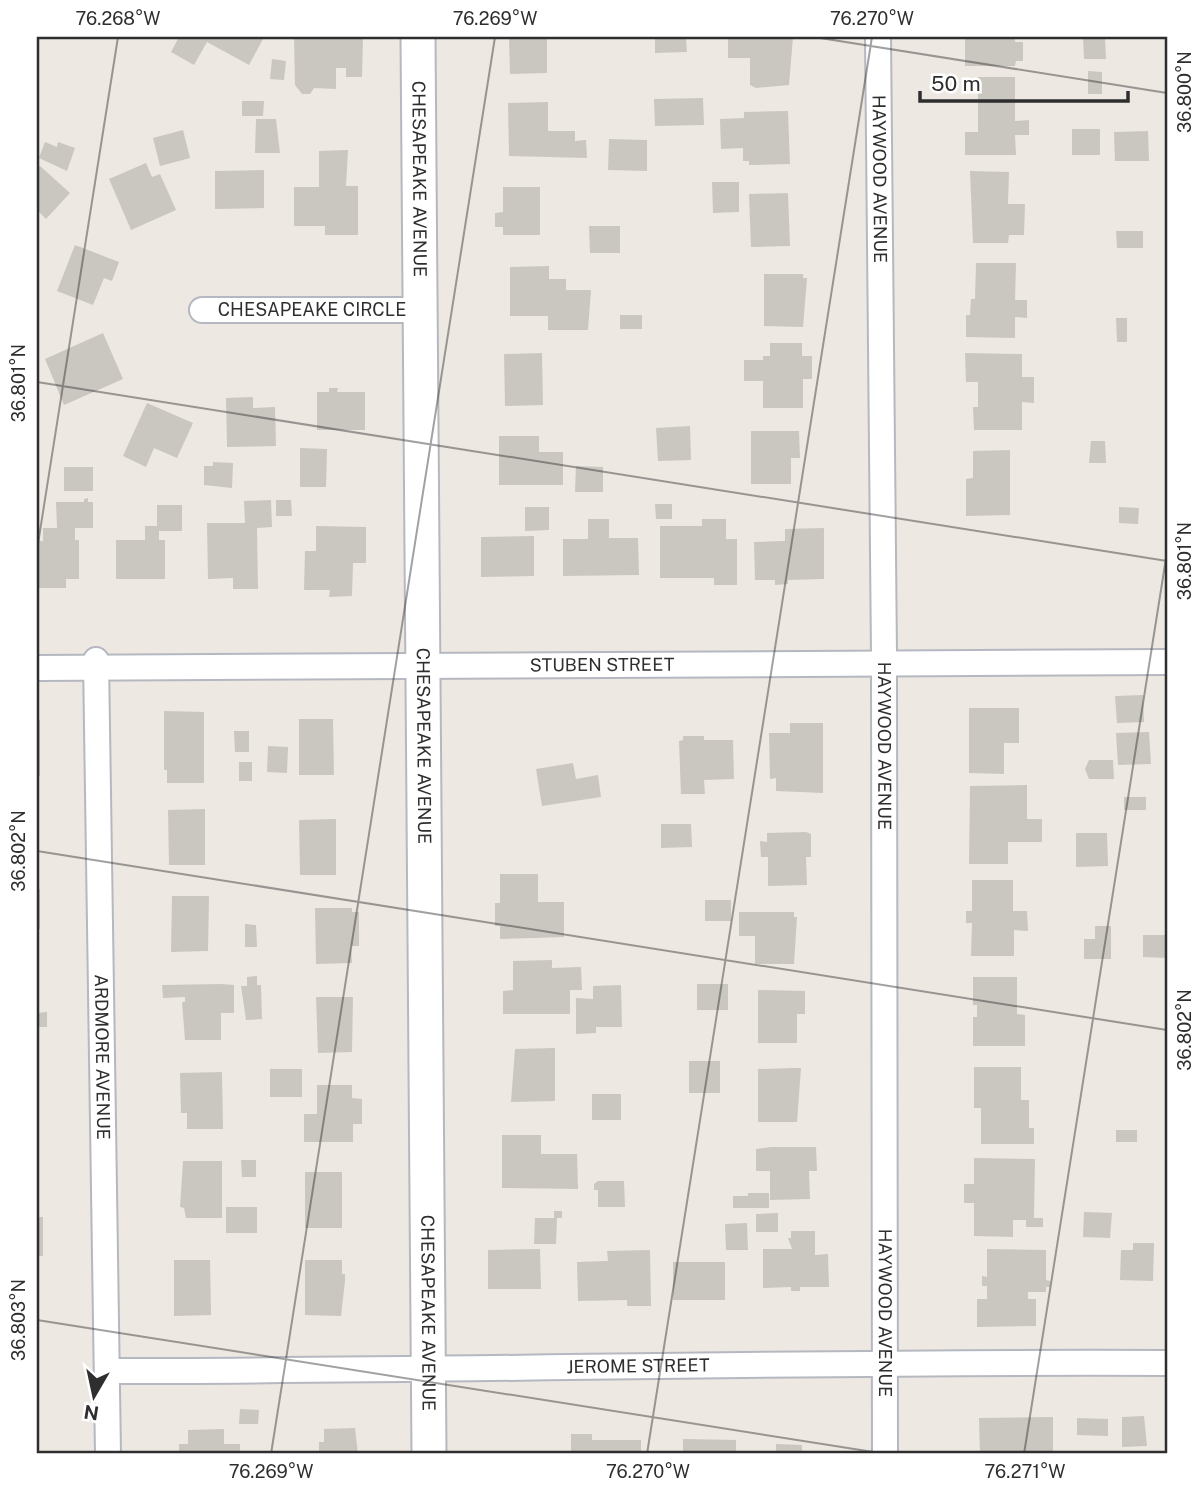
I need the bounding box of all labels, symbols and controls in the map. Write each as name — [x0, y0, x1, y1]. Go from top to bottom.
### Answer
text: 76.268°W — [75, 8, 161, 29]
text: 76.269°W — [453, 8, 537, 29]
text: 76.270°W — [830, 8, 914, 29]
text: 36.800°N — [1174, 51, 1195, 133]
scale bar — [920, 60, 1129, 104]
text: 50 m — [931, 71, 981, 96]
street label: CHESAPEAKE AVENUE — [408, 81, 431, 277]
street label: HAYWOOD AVENUE — [869, 95, 891, 263]
street label: CHESAPEAKE CIRCLE — [218, 299, 406, 320]
text: 36.801°N — [8, 344, 29, 422]
text: 36.801°N — [1174, 522, 1195, 600]
street label: CHESAPEAKE AVENUE — [413, 648, 435, 844]
street label: STUBEN STREET — [530, 654, 675, 675]
street label: HAYWOOD AVENUE — [874, 662, 895, 830]
text: 36.802°N — [8, 810, 29, 892]
street label: ARDMORE AVENUE — [91, 974, 114, 1140]
text: 36.802°N — [1174, 989, 1195, 1071]
street label: CHESAPEAKE AVENUE — [417, 1215, 440, 1411]
street label: HAYWOOD AVENUE — [875, 1229, 896, 1397]
text: 36.803°N — [8, 1279, 29, 1361]
street label: JEROME STREET — [566, 1354, 710, 1377]
north arrow — [60, 1362, 130, 1432]
text: N — [82, 1401, 100, 1425]
text: 76.269°W — [229, 1461, 313, 1482]
text: 76.270°W — [606, 1461, 690, 1482]
text: 76.271°W — [985, 1461, 1065, 1482]

